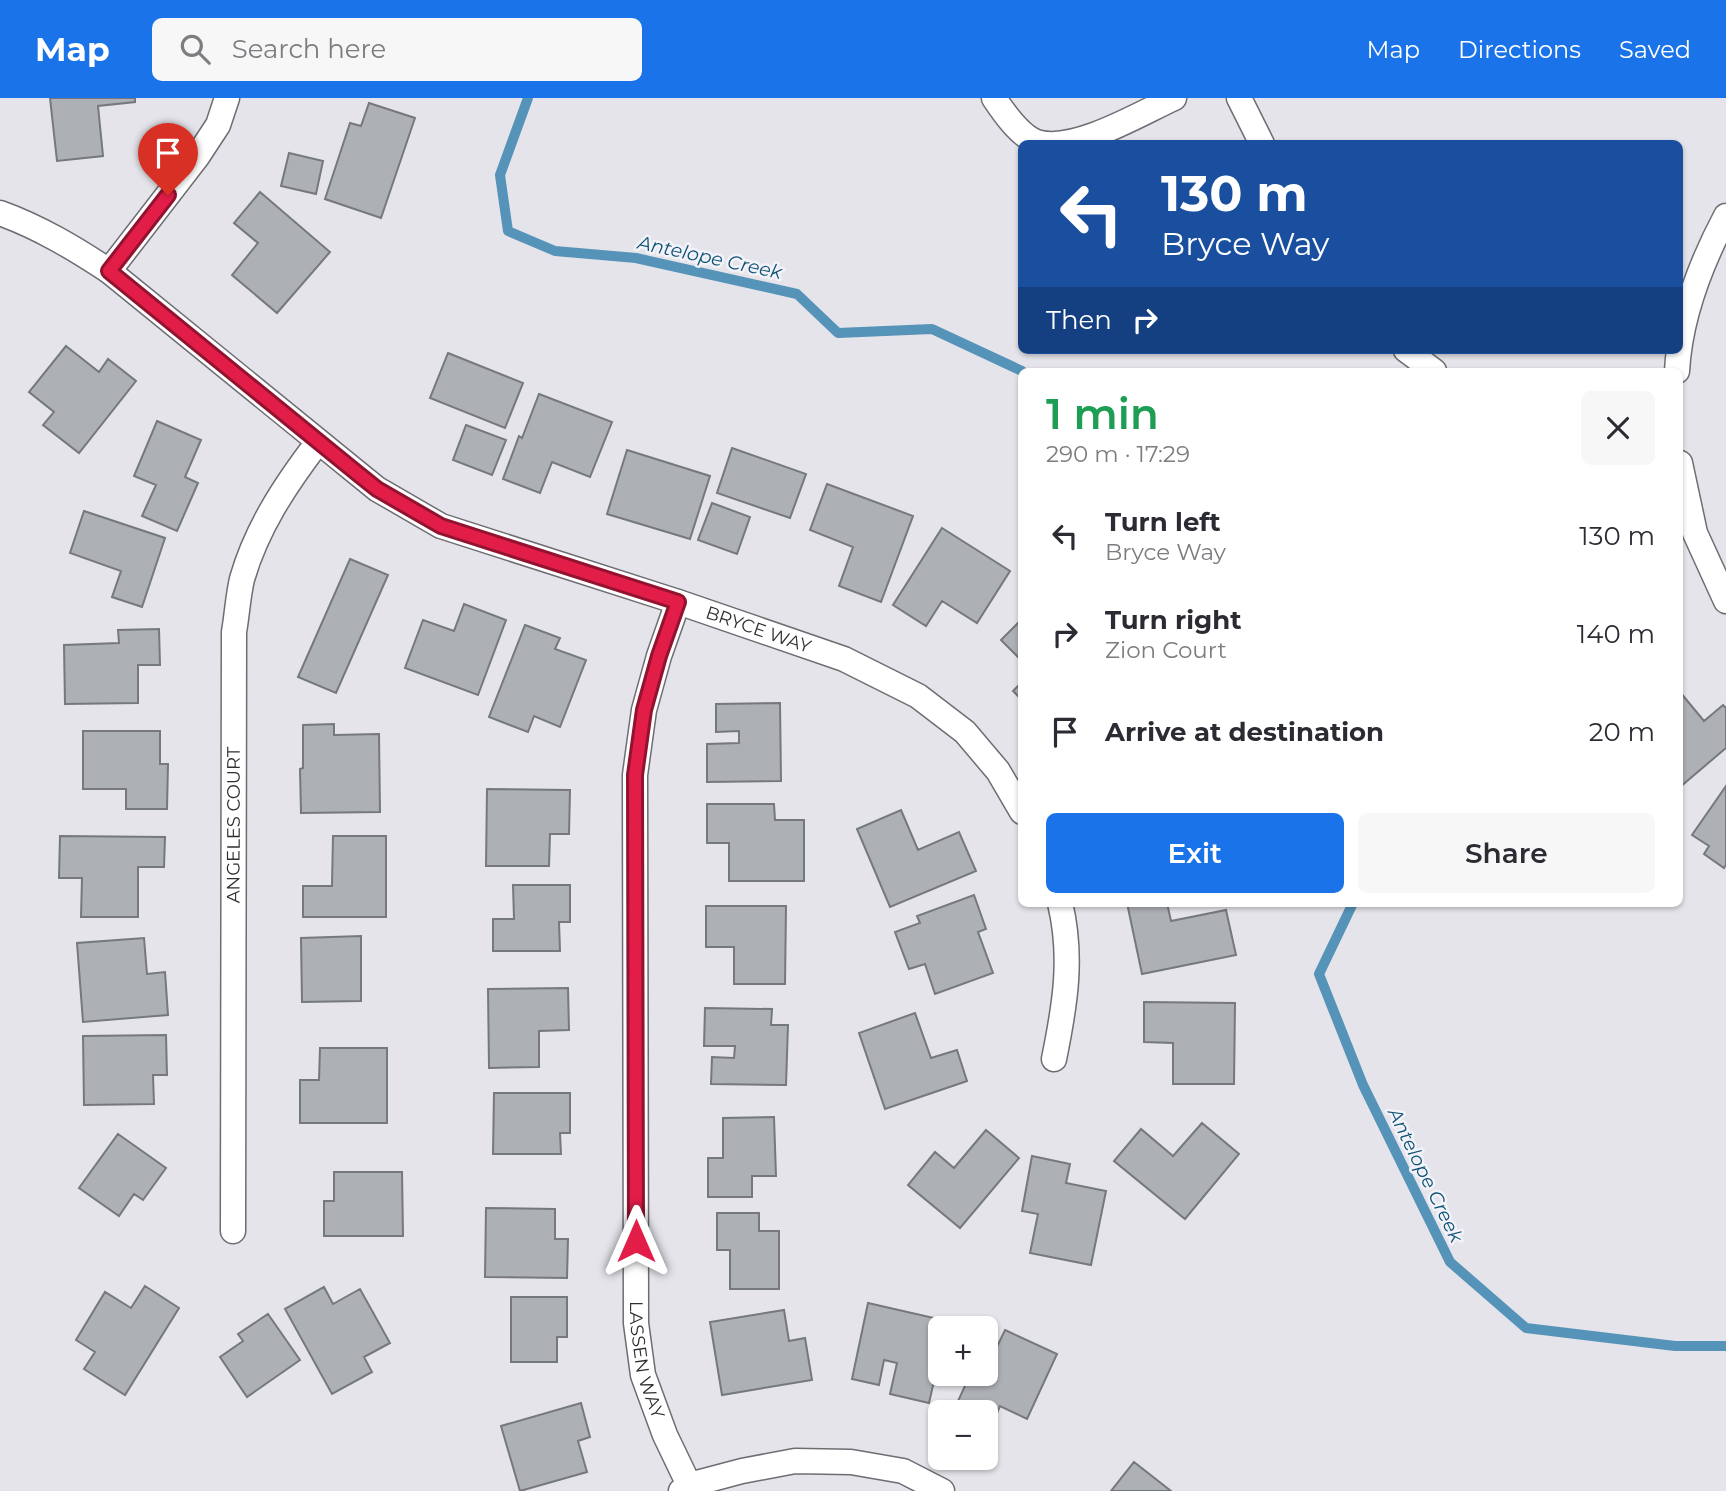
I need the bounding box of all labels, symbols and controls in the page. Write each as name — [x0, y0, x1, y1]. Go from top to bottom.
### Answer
search box — [152, 18, 642, 81]
text: Map — [35, 29, 110, 69]
icon: search — [176, 30, 214, 68]
text: Search here — [232, 33, 386, 65]
text: Map — [1367, 35, 1420, 64]
text: Directions — [1458, 35, 1581, 64]
text: Saved — [1619, 35, 1691, 64]
pin — [138, 123, 198, 195]
icon: arrive — [149, 134, 187, 172]
text: 130 m — [1161, 164, 1308, 223]
icon: left — [1046, 168, 1137, 259]
text: Bryce Way — [1161, 224, 1329, 263]
water label: Antelope Creek — [635, 231, 785, 284]
icon: right — [1126, 301, 1164, 339]
text: Then — [1046, 304, 1112, 336]
text: 1 min — [1046, 388, 1159, 440]
button: close — [1581, 391, 1655, 465]
text: 290 m · 17:29 — [1046, 440, 1190, 468]
text: Turn left — [1105, 506, 1221, 538]
icon: left — [1046, 517, 1084, 555]
text: 130 m — [1579, 520, 1655, 552]
text: Bryce Way — [1105, 538, 1226, 566]
street label: BRYCE WAY — [703, 601, 814, 658]
text: Turn right — [1105, 604, 1241, 636]
icon: right — [1046, 615, 1084, 653]
text: 140 m — [1577, 618, 1655, 650]
text: Zion Court — [1105, 636, 1227, 664]
icon: arrive — [1046, 713, 1084, 751]
text: Arrive at destination — [1105, 716, 1384, 748]
text: 20 m — [1589, 716, 1655, 748]
street label: ANGELES COURT — [223, 746, 245, 903]
button: Exit — [1046, 813, 1344, 893]
button: Share — [1358, 813, 1655, 893]
water label: Antelope Creek — [1383, 1103, 1468, 1247]
position arrow — [599, 1204, 673, 1278]
street label: LASSEN WAY — [625, 1301, 669, 1422]
map controls — [928, 1316, 998, 1470]
button: + — [928, 1316, 998, 1386]
button: − — [928, 1400, 998, 1470]

